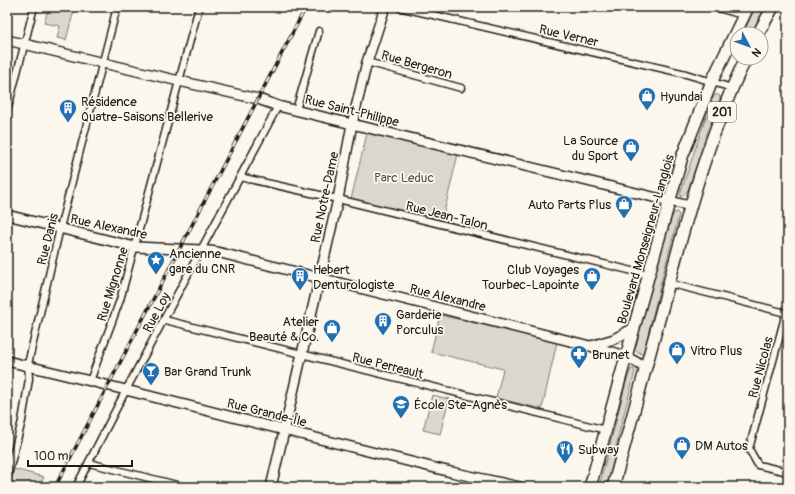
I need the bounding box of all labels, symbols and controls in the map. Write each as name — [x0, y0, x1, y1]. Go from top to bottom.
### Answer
street label: Rue Verner — [537, 21, 600, 51]
north arrow — [729, 26, 769, 66]
text: N — [748, 45, 764, 60]
street label: Rue Bergeron — [379, 47, 454, 83]
shop icon: Hyundai — [637, 86, 657, 111]
place label: Hyundai — [660, 89, 702, 105]
street label: Rue Saint-Philippe — [303, 92, 401, 131]
place label: Résidence Quatre-Saisons Bellerive — [81, 94, 214, 125]
building icon: Résidence Quatre-Saisons Bellerive — [58, 98, 78, 123]
road number: 201 — [708, 102, 736, 122]
place label: La Source du Sport — [563, 133, 619, 164]
shop icon: La Source du Sport — [621, 137, 641, 162]
street label: Rue Notre-Dame — [308, 150, 343, 244]
street label: Boulevard Monseigneur-Langlois — [614, 152, 678, 326]
park label: Parc Leduc — [374, 170, 434, 186]
shop icon: Auto Parts Plus — [614, 194, 634, 219]
place label: Auto Parts Plus — [528, 197, 611, 213]
street label: Rue Jean-Talon — [404, 198, 490, 234]
street label: Rue Alexandre — [69, 211, 149, 243]
street label: Rue Danis — [34, 212, 62, 267]
street label: Rue Mignonne — [94, 245, 132, 324]
place label: Ancienne gare du CNR — [169, 246, 236, 277]
place icon: Ancienne gare du CNR — [146, 250, 166, 275]
place label: Hebert Denturologiste — [313, 262, 395, 293]
place label: Club Voyages Tourbec-Lapointe — [482, 262, 580, 293]
building icon: Hebert Denturologiste — [290, 266, 310, 291]
shop icon: Club Voyages Tourbec-Lapointe — [582, 266, 602, 291]
street label: Rue Alexandre — [408, 281, 488, 315]
street label: Rue Loy — [140, 289, 174, 335]
place label: Garderie Porculus — [396, 307, 444, 338]
building icon: Garderie Porculus — [373, 311, 393, 336]
place label: Atelier Beauté & Co. — [249, 314, 319, 345]
shop icon: Atelier Beauté & Co. — [322, 318, 342, 343]
street label: Rue Nicolas — [745, 335, 777, 400]
shop icon: Vitro Plus — [667, 340, 687, 365]
place label: Vitro Plus — [690, 343, 742, 359]
pharmacy icon: Brunet — [569, 344, 589, 369]
place label: Brunet — [592, 347, 630, 363]
street label: Rue Perreault — [350, 349, 426, 383]
bar icon: Bar Grand Trunk — [141, 361, 161, 386]
place label: Bar Grand Trunk — [164, 364, 252, 380]
school or university icon: École Ste-Agnès — [391, 394, 411, 419]
street label: Rue Grande-Île — [225, 395, 309, 431]
place label: École Ste-Agnès — [414, 397, 507, 413]
shop icon: DM Autos — [672, 435, 692, 460]
place label: DM Autos — [695, 438, 748, 454]
restaurant icon: Subway — [555, 439, 575, 464]
scale bar — [28, 442, 132, 468]
place label: Subway — [578, 442, 619, 458]
text: 100 m — [34, 449, 69, 464]

